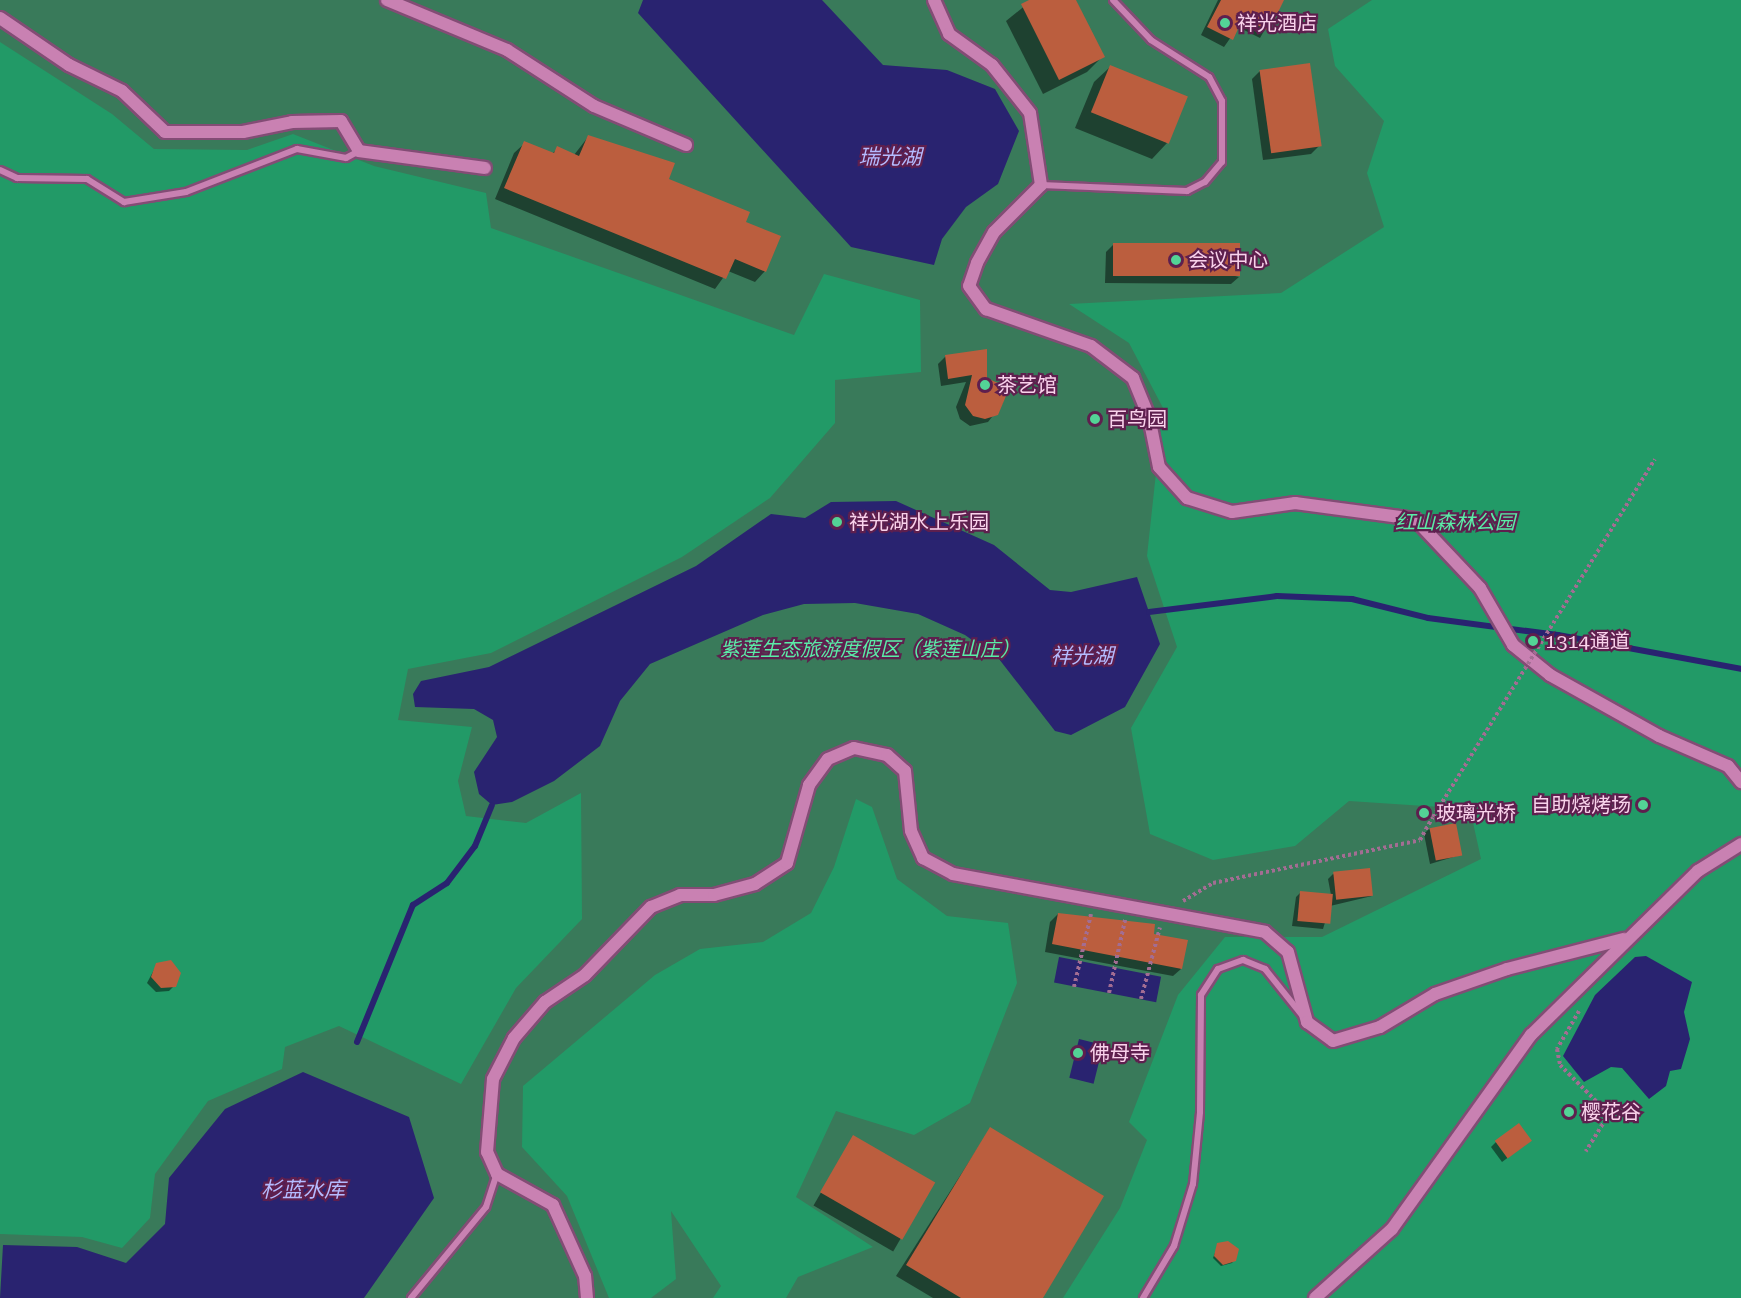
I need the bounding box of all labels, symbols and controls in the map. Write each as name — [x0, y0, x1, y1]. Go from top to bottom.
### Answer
place label: 祥光酒店 — [1237, 11, 1317, 35]
marker: 祥光酒店 — [1218, 16, 1232, 30]
water label: 瑞光湖 — [859, 144, 921, 170]
place label: 会议中心 — [1188, 248, 1268, 272]
marker: 会议中心 — [1169, 253, 1183, 267]
place label: 茶艺馆 — [997, 373, 1057, 397]
marker: 茶艺馆 — [978, 378, 992, 392]
place label: 百鸟园 — [1107, 407, 1167, 431]
marker: 百鸟园 — [1088, 412, 1102, 426]
place label: 祥光湖水上乐园 — [849, 510, 989, 534]
park label: 红山森林公园 — [1395, 510, 1515, 534]
marker: 祥光湖水上乐园 — [830, 515, 844, 529]
place label: 1314通道 — [1545, 629, 1630, 653]
marker: 1314通道 — [1526, 634, 1540, 648]
park label: 紫莲生态旅游度假区（紫莲山庄） — [720, 637, 1020, 661]
water label: 祥光湖 — [1051, 643, 1113, 669]
place label: 自助烧烤场 — [1531, 793, 1631, 817]
marker: 自助烧烤场 — [1636, 798, 1650, 812]
place label: 玻璃光桥 — [1436, 801, 1516, 825]
marker: 玻璃光桥 — [1417, 806, 1431, 820]
place label: 佛母寺 — [1090, 1041, 1150, 1065]
marker: 佛母寺 — [1071, 1046, 1085, 1060]
place label: 樱花谷 — [1581, 1100, 1641, 1124]
marker: 樱花谷 — [1562, 1105, 1576, 1119]
water label: 杉蓝水库 — [261, 1177, 345, 1203]

